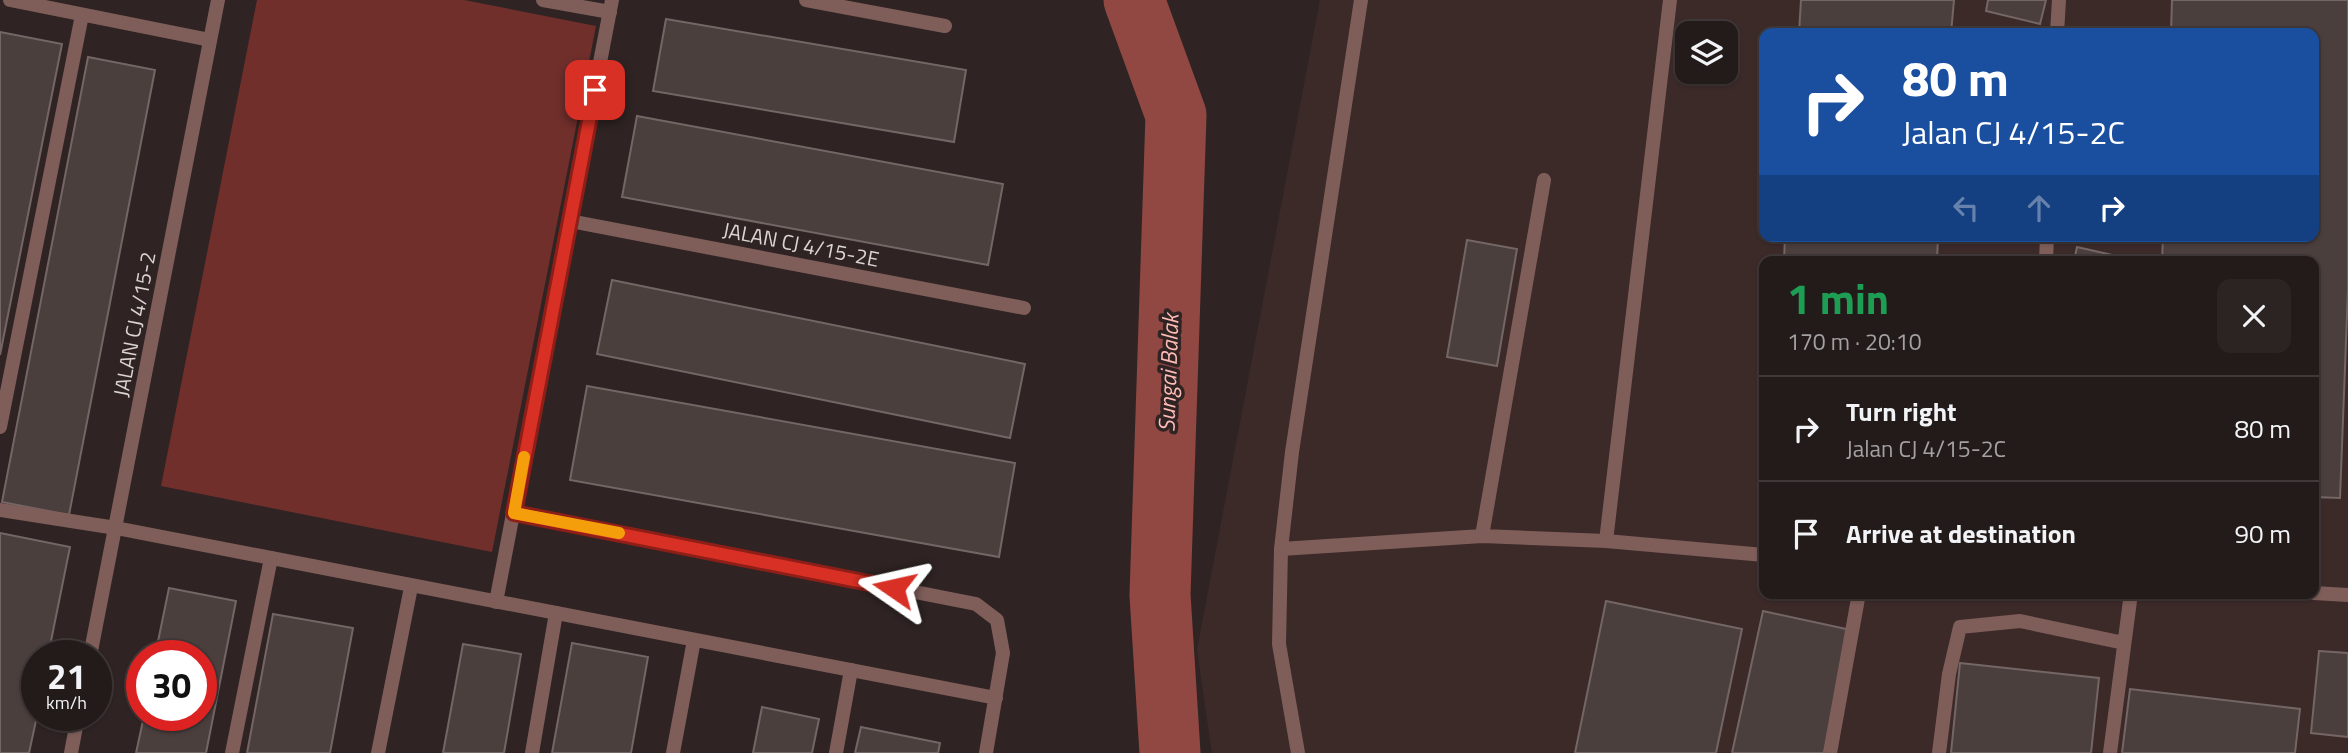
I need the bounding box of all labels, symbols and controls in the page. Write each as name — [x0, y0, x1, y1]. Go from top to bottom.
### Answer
map controls — [1675, 21, 1738, 84]
button: layers — [1675, 21, 1738, 84]
text: 80 m — [1902, 40, 2009, 115]
icon: right — [1787, 56, 1878, 147]
pin — [565, 60, 625, 120]
icon: arrive — [576, 71, 614, 109]
text: Jalan CJ 4/15-2C — [1902, 108, 2125, 156]
icon: left — [1947, 189, 1985, 227]
icon: ahead — [2020, 189, 2058, 227]
icon: right — [2093, 189, 2131, 227]
street label: JALAN CJ 4/15-2E — [720, 213, 882, 275]
street label: JALAN CJ 4/15-2 — [104, 249, 164, 399]
text: 1 min — [1787, 266, 1889, 330]
button: close — [2217, 279, 2291, 353]
water label: Sungai Balak — [1148, 311, 1188, 433]
text: 170 m · 20:10 — [1787, 324, 1922, 359]
text: Turn right — [1846, 392, 1957, 431]
text: 80 m — [2234, 409, 2291, 448]
icon: right — [1787, 410, 1825, 448]
text: Jalan CJ 4/15-2C — [1846, 431, 2006, 466]
text: Arrive at destination — [1846, 514, 2076, 553]
text: 90 m — [2234, 514, 2291, 553]
icon: arrive — [1787, 515, 1825, 553]
position arrow — [857, 551, 931, 625]
speed limit sign: 30 — [126, 640, 217, 731]
text: 21 — [47, 649, 86, 703]
text: km/h — [46, 689, 87, 716]

